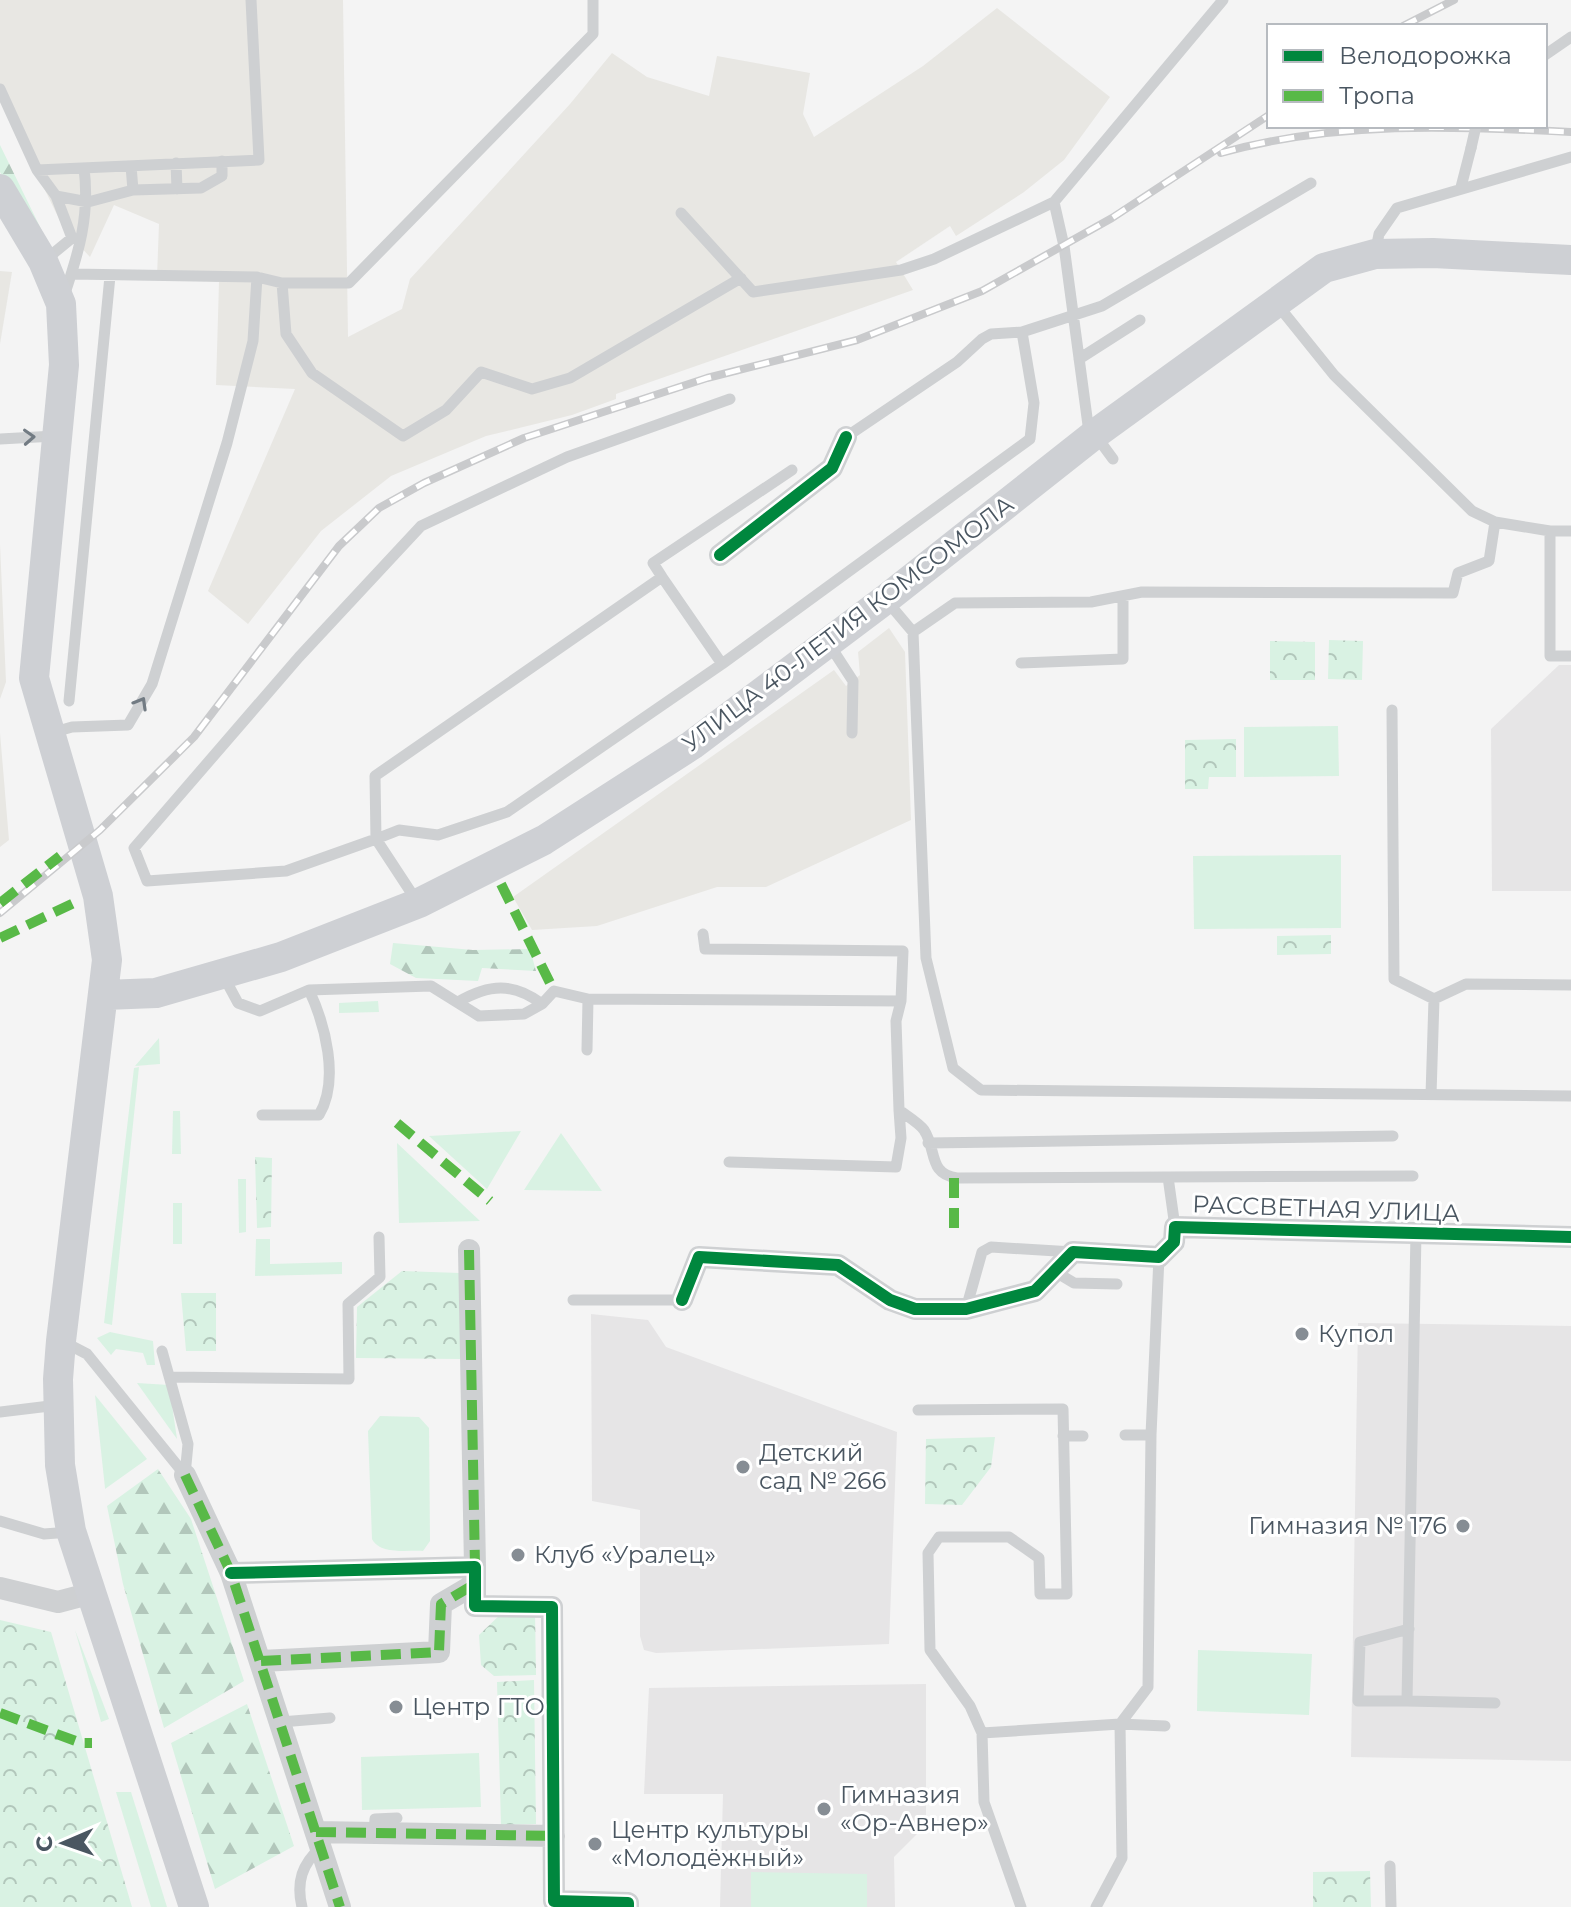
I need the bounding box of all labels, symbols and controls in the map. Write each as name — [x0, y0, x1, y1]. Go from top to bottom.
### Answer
legend — [1267, 24, 1547, 128]
text: Велодорожка — [1339, 41, 1512, 70]
text: Тропа — [1339, 81, 1415, 110]
one-way arrow — [23, 429, 36, 446]
street label: УЛИЦА 40-ЛЕТИЯ КОМСОМОЛА — [676, 489, 1019, 758]
one-way arrow — [131, 697, 147, 712]
street label: РАССВЕТНАЯ УЛИЦА — [1192, 1189, 1460, 1228]
place label: Купол — [1318, 1319, 1394, 1348]
marker: Купол — [1293, 1325, 1311, 1343]
place label: Детский сад № 266 — [759, 1438, 886, 1495]
marker: Детский сад № 266 — [734, 1458, 752, 1476]
place label: Гимназия № 176 — [1248, 1511, 1447, 1540]
marker: Гимназия № 176 — [1454, 1517, 1472, 1535]
place label: Клуб «Уралец» — [534, 1540, 716, 1569]
marker: Клуб «Уралец» — [509, 1546, 527, 1564]
place label: Центр ГТО — [412, 1692, 545, 1721]
marker: Центр ГТО — [387, 1698, 405, 1716]
place label: Гимназия «Ор-Авнер» — [840, 1780, 989, 1837]
marker: Гимназия «Ор-Авнер» — [815, 1800, 833, 1818]
north arrow — [24, 1803, 104, 1883]
place label: Центр культуры «Молодёжный» — [611, 1815, 809, 1872]
text: С — [31, 1835, 58, 1852]
marker: Центр культуры «Молодёжный» — [586, 1835, 604, 1853]

